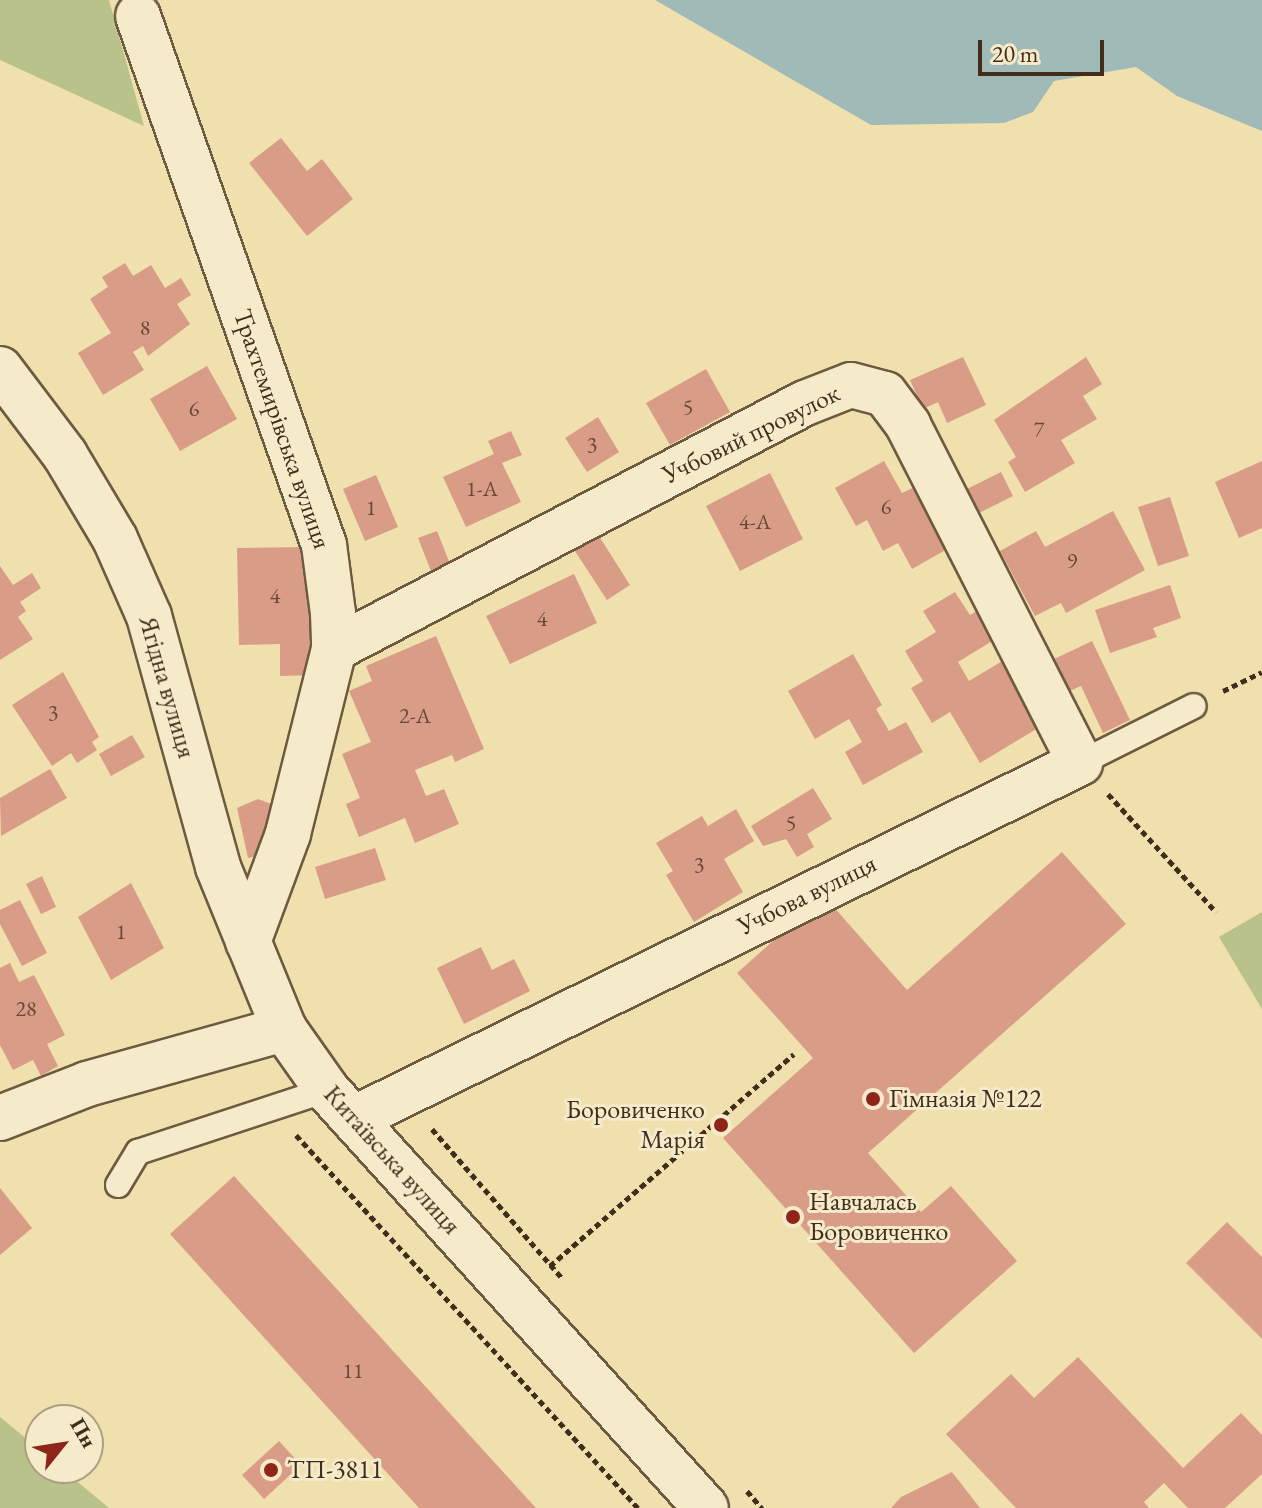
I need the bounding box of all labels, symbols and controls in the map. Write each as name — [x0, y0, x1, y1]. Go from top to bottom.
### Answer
scale bar — [982, 24, 1108, 74]
text: 20 m — [992, 38, 1039, 69]
street label: Трахтемирівська вулиця — [226, 305, 338, 553]
house number: 8 — [140, 315, 150, 341]
street label: Учбовий провулок — [657, 377, 845, 491]
house number: 5 — [683, 394, 693, 420]
house number: 6 — [189, 396, 199, 422]
house number: 7 — [1034, 417, 1044, 443]
house number: 3 — [587, 432, 597, 458]
house number: 1-А — [466, 476, 498, 502]
house number: 6 — [881, 494, 891, 520]
house number: 1 — [366, 495, 376, 521]
house number: 4-А — [739, 509, 771, 535]
house number: 9 — [1067, 548, 1077, 574]
house number: 4 — [270, 583, 280, 609]
house number: 4 — [537, 606, 547, 632]
street label: Ягідна вулиця — [132, 612, 202, 762]
house number: 3 — [48, 700, 58, 726]
house number: 2-А — [399, 703, 431, 729]
house number: 5 — [786, 810, 796, 836]
street label: Учбова вулиця — [732, 848, 882, 942]
house number: 3 — [694, 852, 704, 878]
house number: 1 — [116, 919, 126, 945]
house number: 28 — [15, 996, 37, 1022]
street label: Китаївська вулиця — [317, 1079, 467, 1241]
place label: Гімназія №122 — [889, 1083, 1042, 1115]
marker: Гімназія №122 — [864, 1090, 882, 1108]
place label: Боровиченко Марія — [566, 1094, 705, 1156]
marker: Боровиченко Марія — [712, 1116, 730, 1134]
place label: Навчалась Боровиченко — [809, 1186, 948, 1248]
marker: Навчалась Боровиченко — [784, 1208, 802, 1226]
house number: 11 — [342, 1358, 364, 1384]
north arrow — [24, 1404, 104, 1484]
text: Пн — [63, 1412, 104, 1453]
place label: ТП-3811 — [287, 1454, 383, 1486]
marker: ТП-3811 — [262, 1461, 280, 1479]

